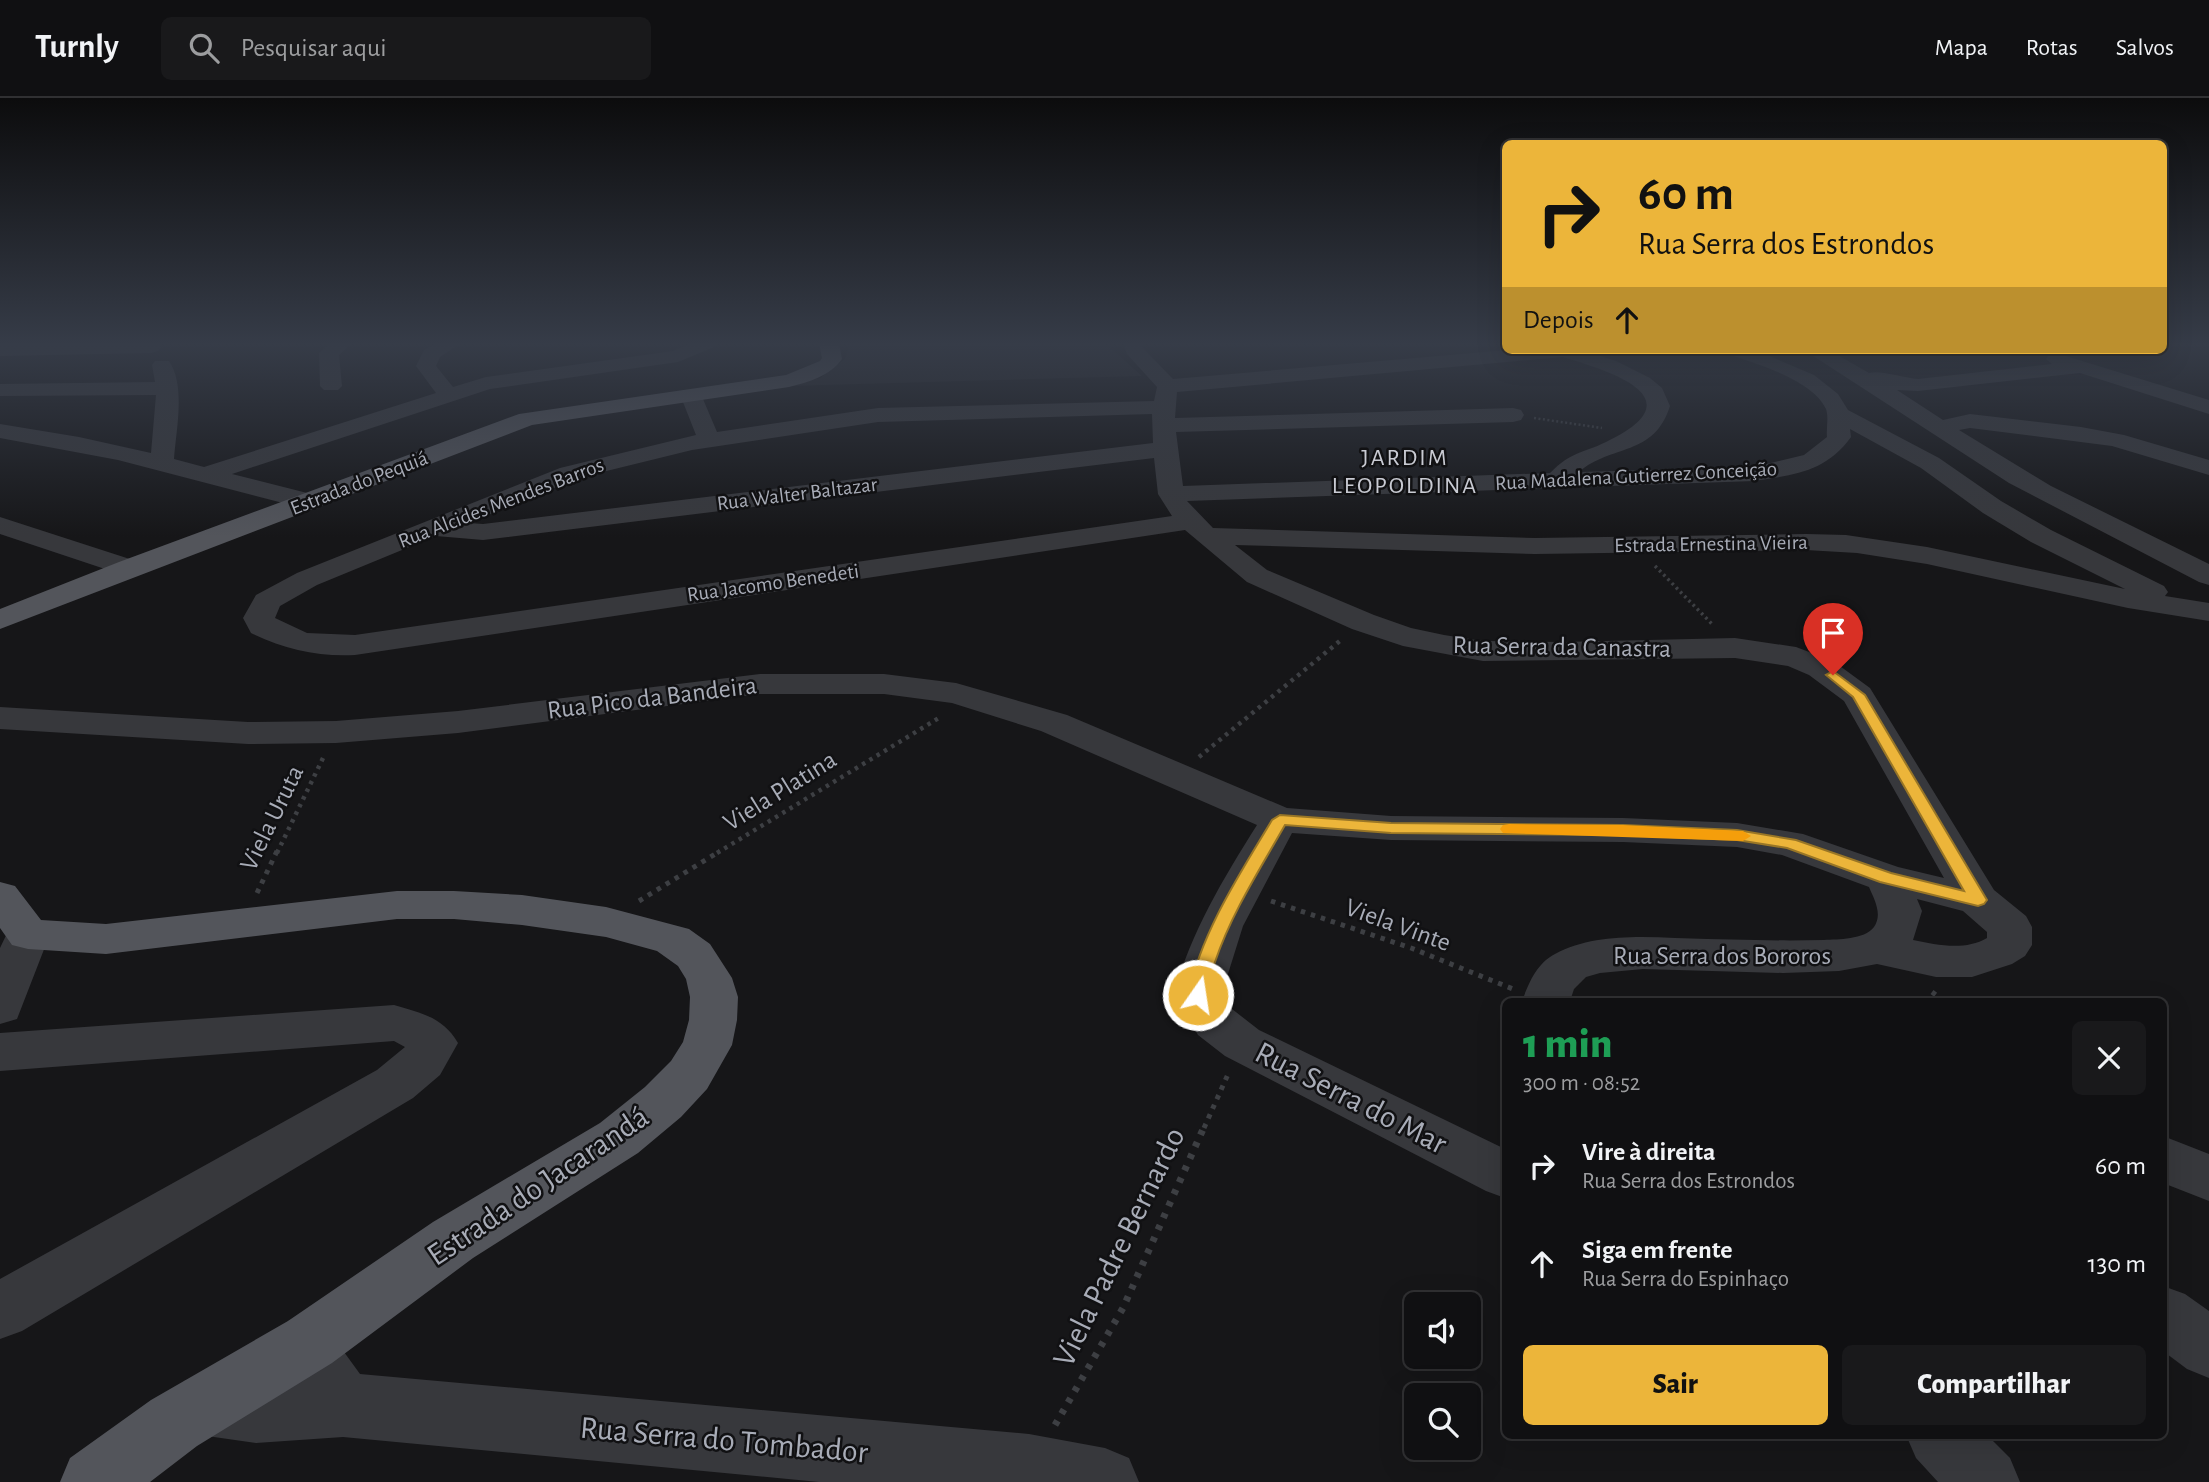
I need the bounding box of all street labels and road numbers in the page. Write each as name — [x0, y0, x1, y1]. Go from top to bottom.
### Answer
street label: Estrada do Pequiá — [287, 447, 431, 519]
street label: Rua Alcides Mendes Barros — [395, 454, 607, 552]
street label: Rua Madalena Gutierrez Conceição — [1494, 458, 1778, 494]
street label: Rua Walter Baltazar — [716, 474, 879, 514]
street label: Estrada Ernestina Vieira — [1614, 532, 1808, 556]
street label: Rua Jacomo Benedeti — [686, 561, 860, 605]
street label: Rua Serra da Canastra — [1452, 632, 1672, 662]
street label: Rua Pico da Bandeira — [546, 672, 758, 724]
street label: Viela Platina — [719, 746, 841, 836]
street label: Viela Uruta — [235, 761, 309, 875]
street label: Viela Vinte — [1342, 894, 1454, 956]
street label: Rua Serra dos Bororos — [1613, 943, 1831, 969]
street label: Rua Serra do Mar — [1250, 1036, 1453, 1160]
street label: Estrada do Jacarandá — [422, 1100, 654, 1272]
street label: Viela Padre Bernardo — [1047, 1122, 1191, 1372]
street label: Rua Serra do Tombador — [579, 1411, 870, 1469]

